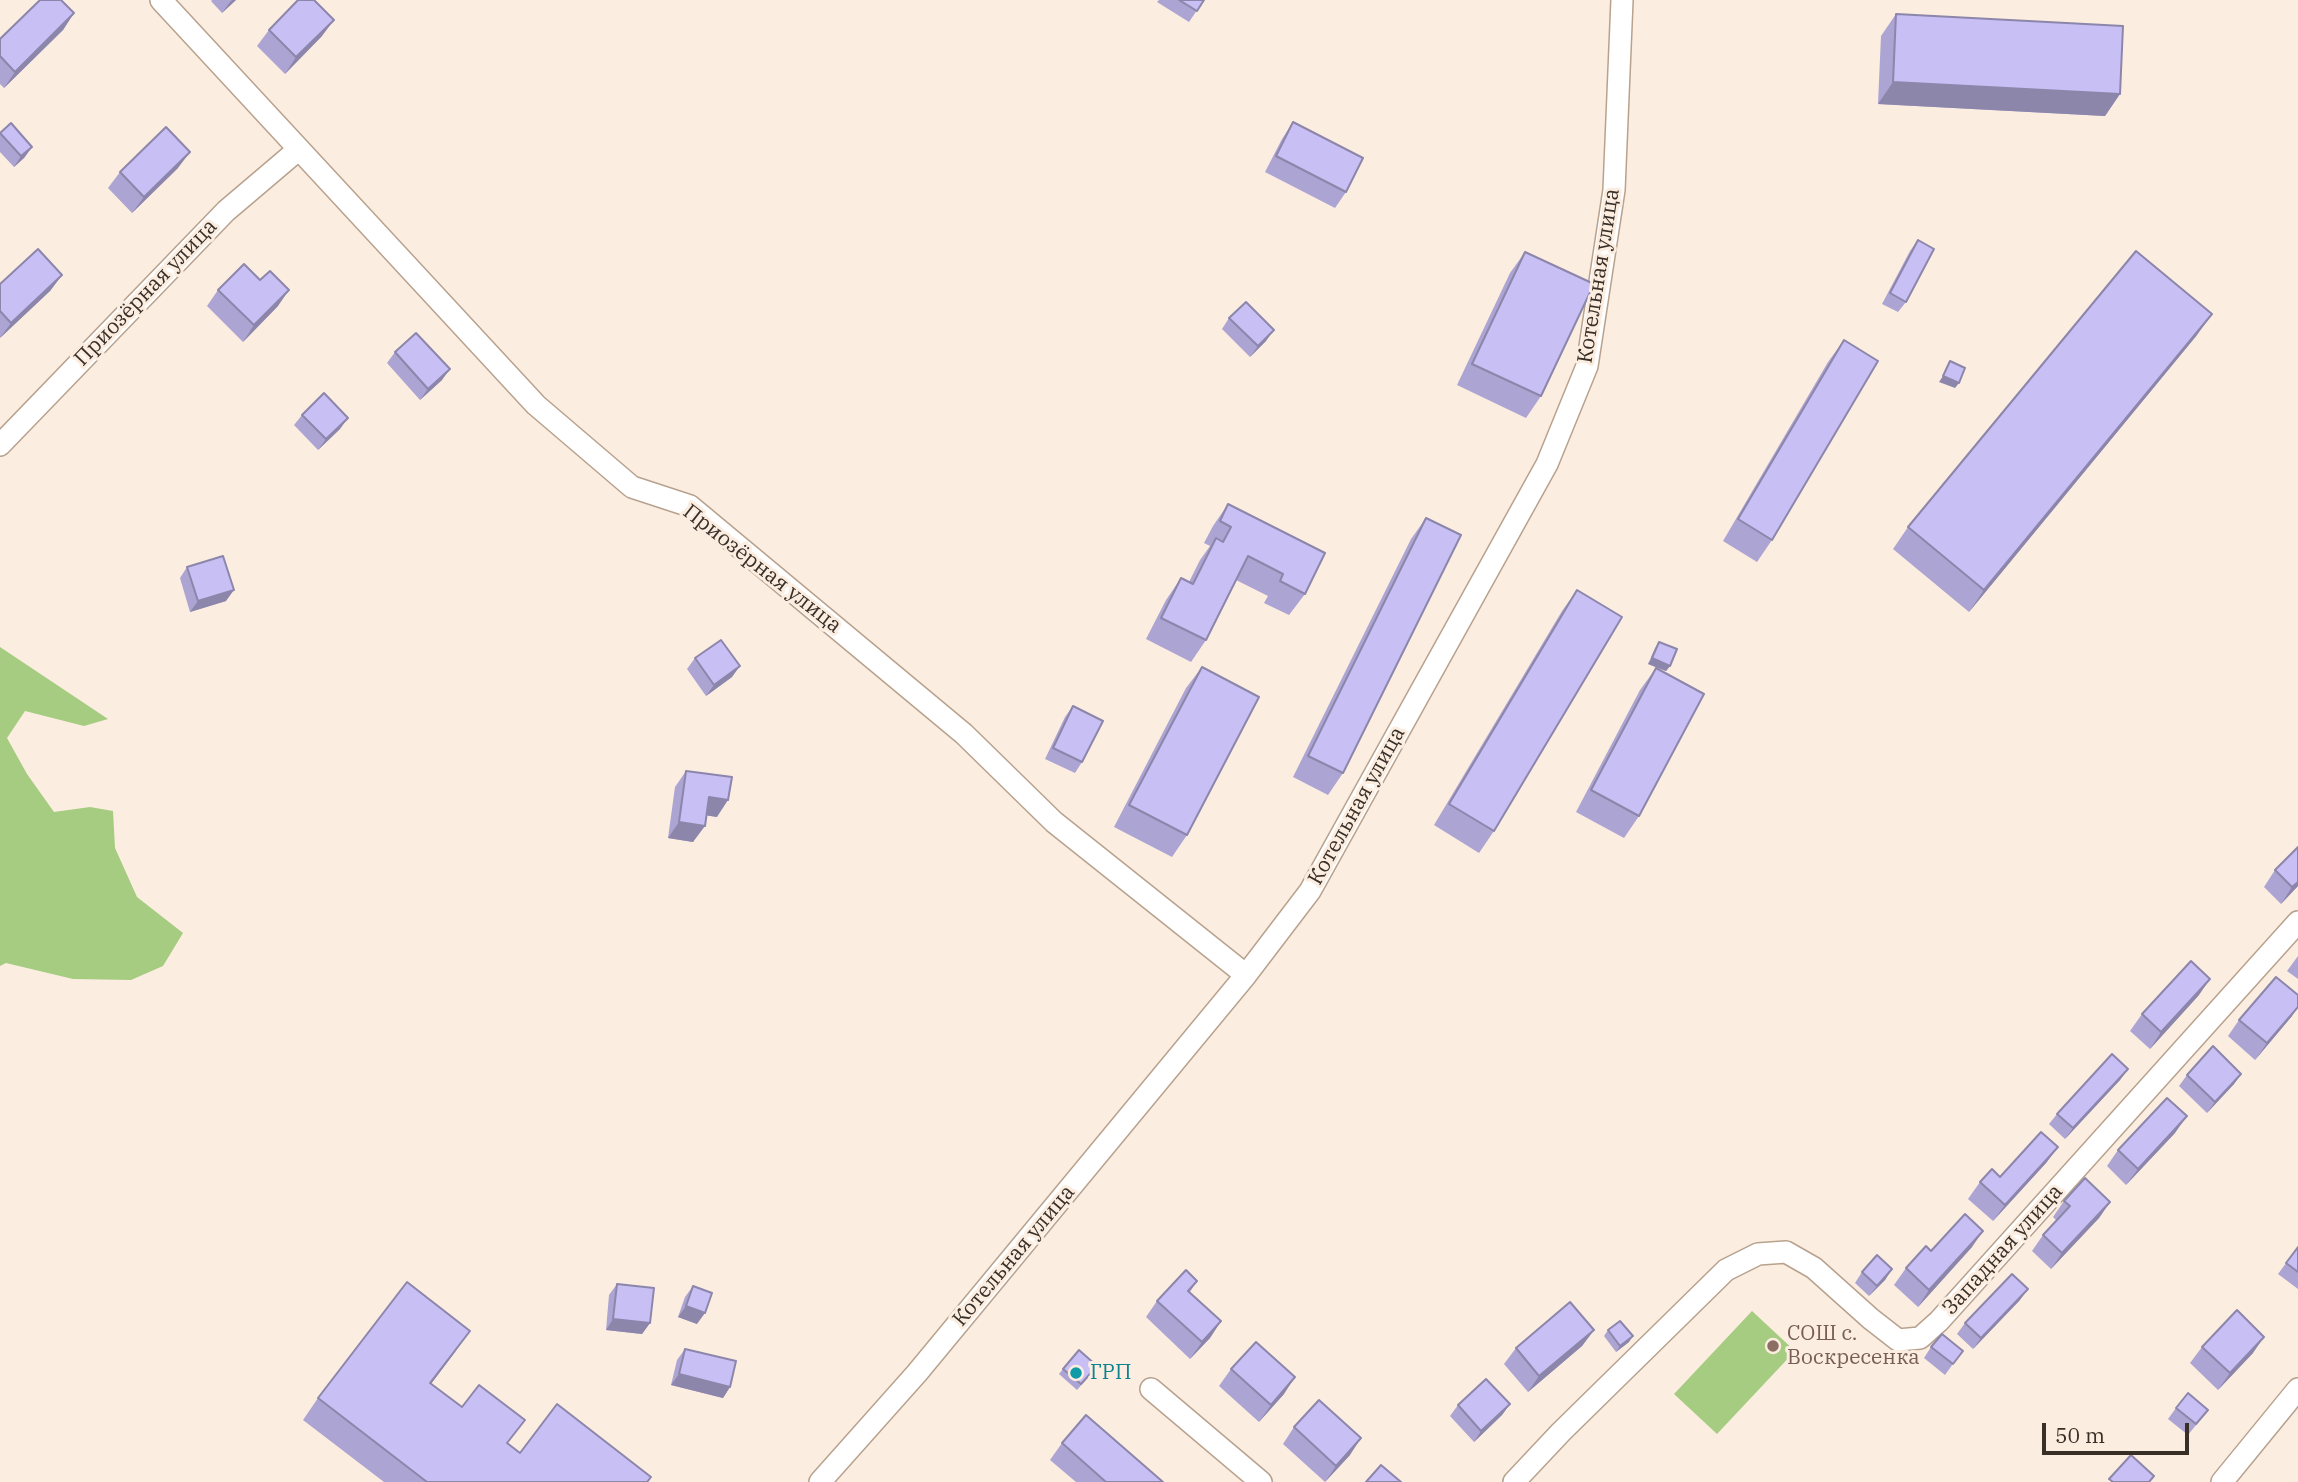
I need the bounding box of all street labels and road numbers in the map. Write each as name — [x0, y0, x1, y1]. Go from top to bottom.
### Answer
street label: Котельная улица — [1573, 187, 1625, 365]
street label: Приозёрная улица — [69, 214, 223, 372]
street label: Приозёрная улица — [678, 499, 846, 639]
street label: Котельная улица — [1303, 723, 1411, 889]
street label: Котельная улица — [948, 1180, 1080, 1332]
street label: Западная улица — [1938, 1180, 2068, 1320]

